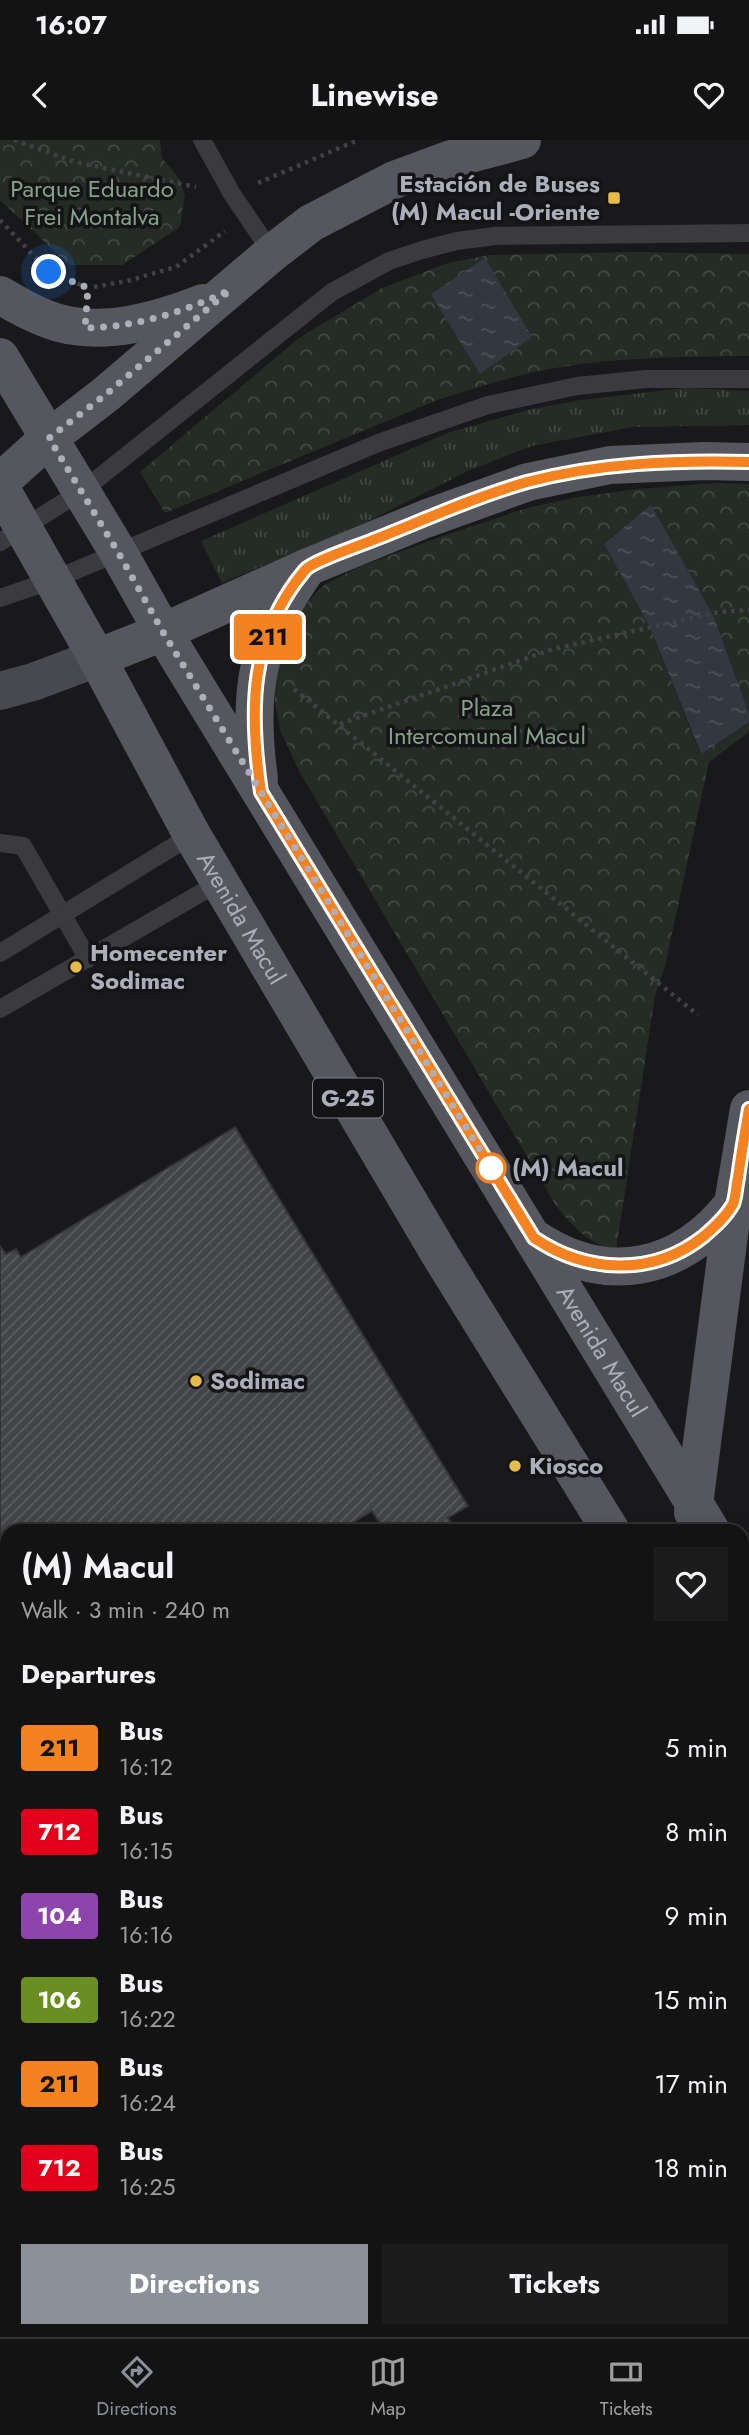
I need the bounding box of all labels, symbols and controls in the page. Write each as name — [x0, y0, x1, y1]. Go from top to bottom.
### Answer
text: 16:07 — [35, 6, 107, 44]
text: Linewise — [310, 72, 439, 118]
icon: back — [21, 76, 59, 114]
icon: heart — [690, 76, 728, 114]
place label: Estación de Buses (M) Macul -Oriente — [391, 166, 600, 229]
park label: Parque Eduardo Frei Montalva — [10, 171, 174, 234]
marker: Estación de Buses (M) Macul -Oriente — [606, 190, 622, 206]
your location — [31, 254, 66, 289]
line badge: 211 — [228, 614, 308, 660]
text: 211 — [248, 619, 288, 654]
park label: Plaza Intercomunal Macul — [388, 690, 586, 753]
street label: Avenida Macul — [189, 845, 295, 991]
place label: Homecenter Sodimac — [90, 935, 227, 998]
marker: Homecenter Sodimac — [68, 959, 84, 975]
road number: G-25 — [313, 1079, 383, 1118]
place label: (M) Macul — [512, 1150, 623, 1185]
marker: (M) Macul — [476, 1153, 506, 1183]
street label: Avenida Macul — [548, 1278, 656, 1424]
place label: Sodimac — [210, 1363, 305, 1398]
marker: Sodimac — [188, 1373, 204, 1389]
place label: Kiosco — [529, 1448, 604, 1483]
marker: Kiosco — [507, 1458, 523, 1474]
text: (M) Macul — [21, 1543, 174, 1590]
button: heart — [654, 1547, 728, 1621]
text: Walk · 3 min · 240 m — [21, 1593, 230, 1627]
text: Departures — [21, 1655, 156, 1693]
text: Bus — [119, 1712, 163, 1750]
text: 5 min — [665, 1729, 728, 1767]
text: 211 — [39, 1730, 80, 1765]
text: 16:12 — [119, 1750, 173, 1784]
text: Bus — [119, 1796, 163, 1834]
text: 8 min — [665, 1813, 728, 1851]
text: 712 — [38, 1814, 81, 1849]
text: 16:15 — [119, 1834, 173, 1868]
text: Bus — [119, 1880, 163, 1918]
text: 9 min — [665, 1897, 728, 1935]
text: 104 — [37, 1898, 82, 1933]
text: 16:16 — [119, 1918, 173, 1952]
text: Bus — [119, 1964, 163, 2002]
text: 15 min — [653, 1981, 728, 2019]
text: 106 — [37, 1982, 82, 2017]
text: 16:22 — [119, 2002, 176, 2036]
text: Bus — [119, 2048, 163, 2086]
text: 17 min — [654, 2065, 728, 2103]
text: 211 — [39, 2066, 80, 2101]
text: 16:24 — [119, 2086, 176, 2120]
text: Bus — [119, 2132, 163, 2170]
text: 18 min — [654, 2149, 728, 2187]
text: 712 — [38, 2150, 81, 2185]
text: 16:25 — [119, 2170, 176, 2204]
button: Directions — [21, 2244, 368, 2324]
button: Tickets — [382, 2244, 728, 2324]
tab: Directions — [96, 2353, 177, 2422]
tab: Map — [369, 2353, 407, 2422]
tab: Tickets — [600, 2353, 653, 2422]

